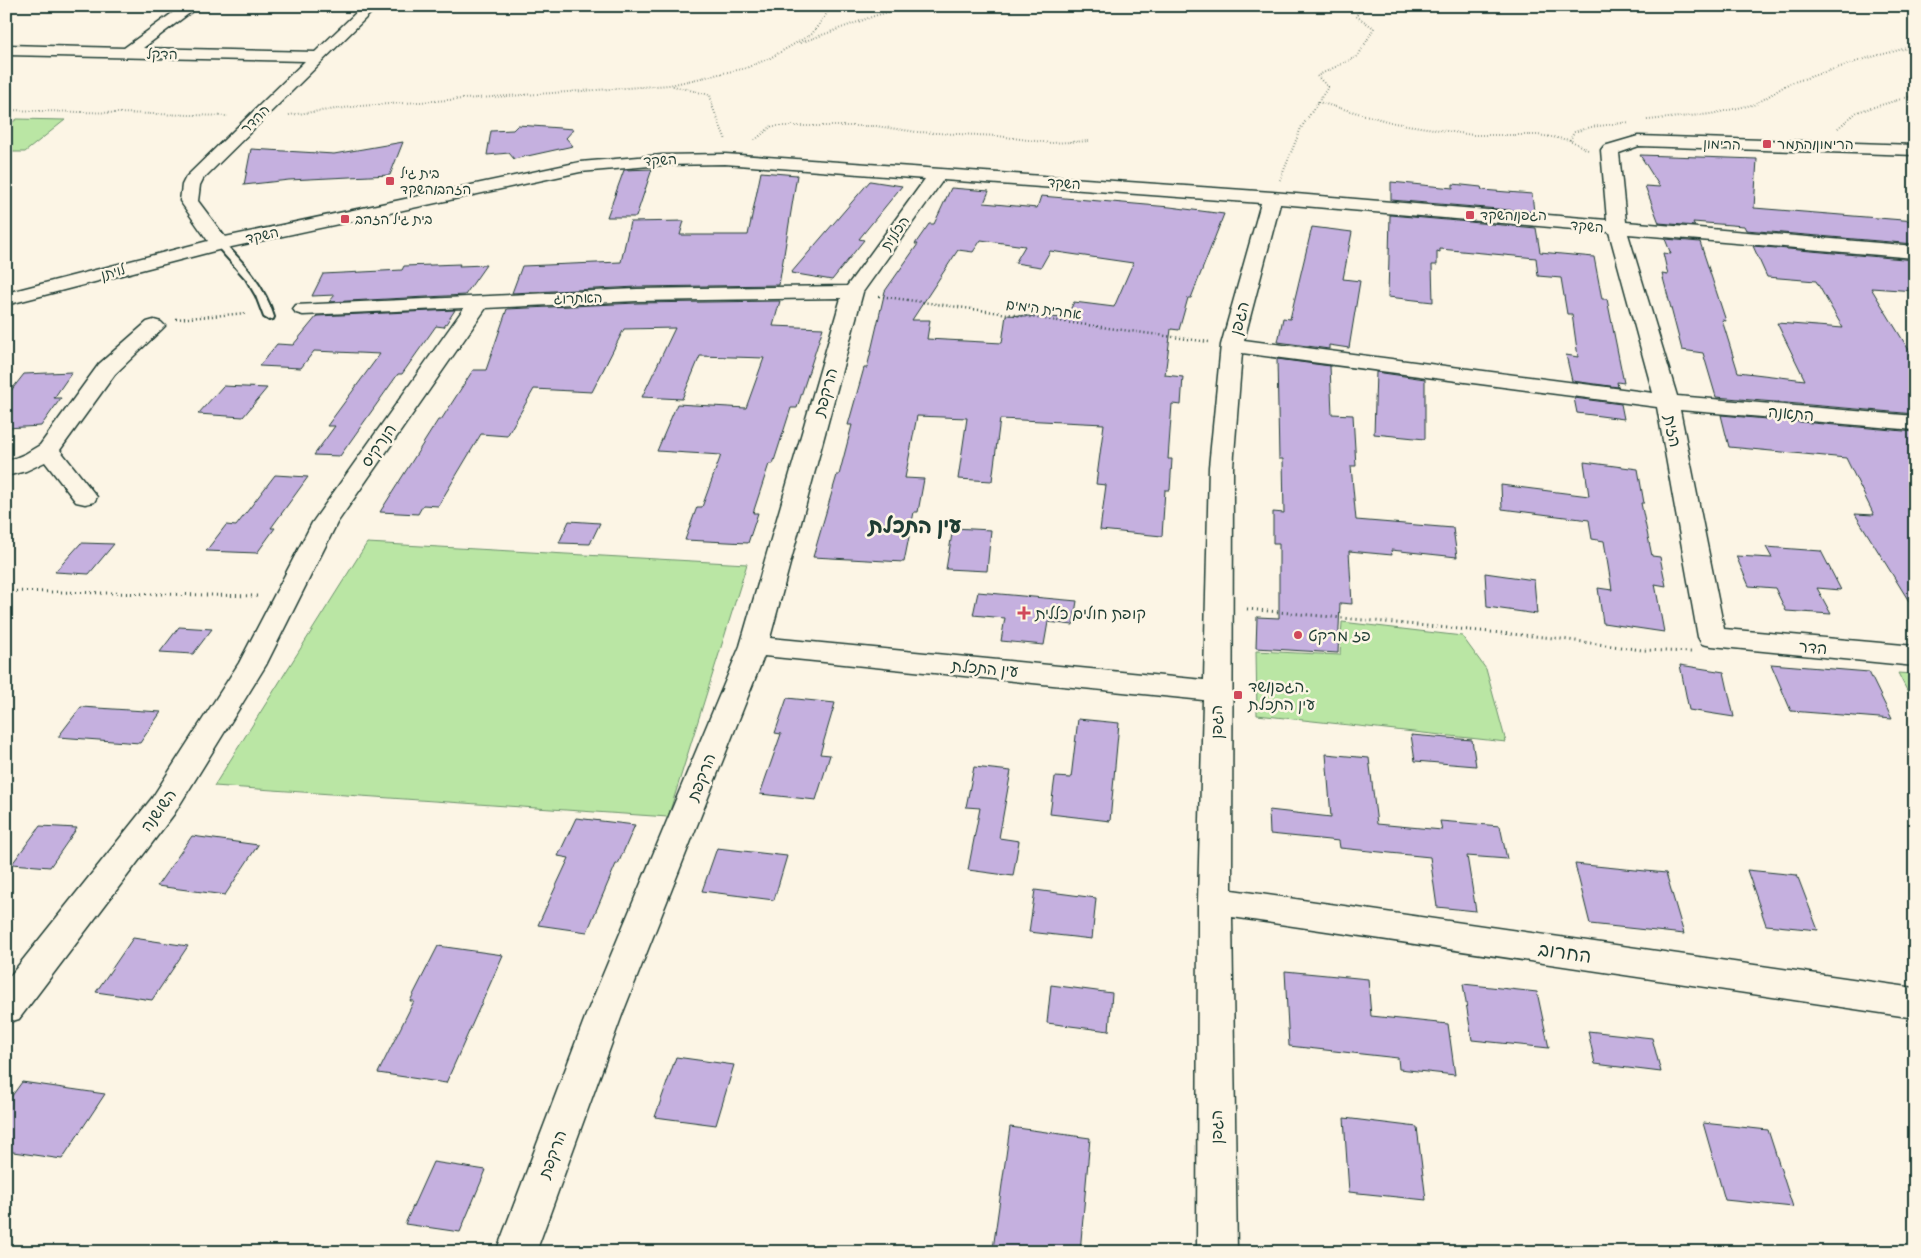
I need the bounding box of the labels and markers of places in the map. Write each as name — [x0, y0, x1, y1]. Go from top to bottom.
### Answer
marker: הרימון/התמר — [1761, 138, 1773, 150]
place label: הרימון/התמר — [1777, 138, 1854, 155]
place label: בית גיל הזהב/השקד — [400, 166, 471, 200]
marker: בית גיל הזהב/השקד — [384, 175, 396, 187]
marker: הגפן/השקד — [1464, 209, 1476, 221]
place label: הגפן/השקד — [1480, 209, 1547, 226]
place label: בית גיל הזהב — [355, 212, 432, 230]
marker: בית גיל הזהב — [339, 213, 351, 225]
place label: קופת חולים כללית — [1034, 605, 1146, 626]
marker: קופת חולים כללית — [1017, 606, 1031, 620]
marker: פז מרקט — [1292, 629, 1304, 641]
place label: פז מרקט — [1308, 629, 1371, 648]
place label: הגפן/שד. עין התכלת — [1247, 680, 1315, 717]
marker: הגפן/שד. עין התכלת — [1232, 689, 1244, 701]

